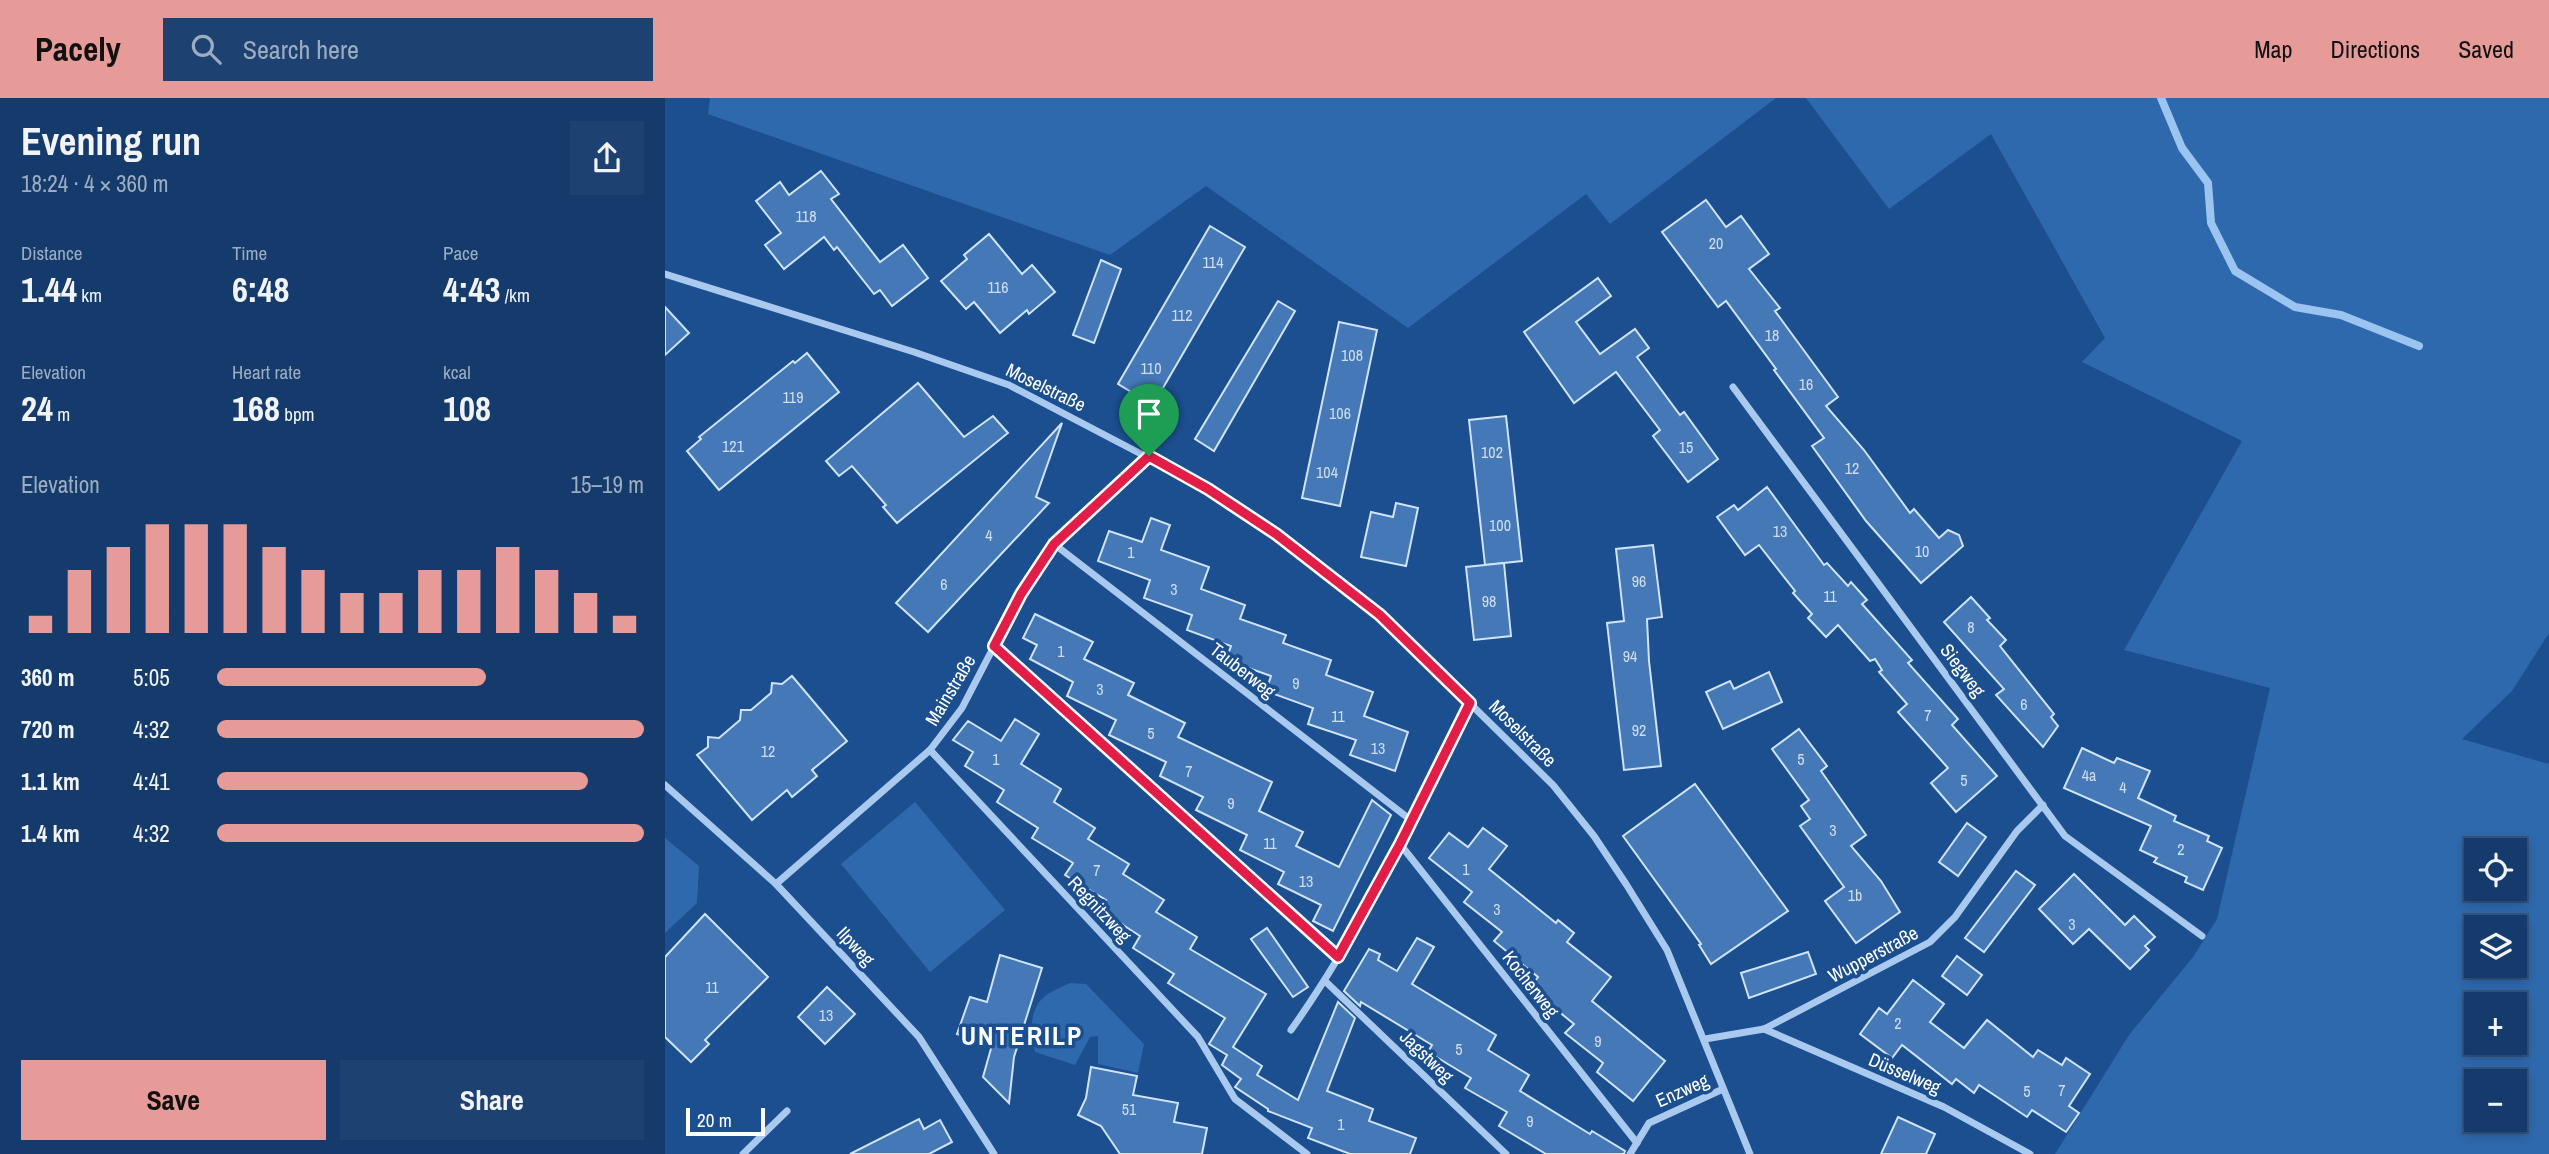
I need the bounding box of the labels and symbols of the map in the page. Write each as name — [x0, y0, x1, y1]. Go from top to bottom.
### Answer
house number: 118 — [796, 205, 816, 227]
house number: 20 — [1709, 232, 1723, 254]
house number: 114 — [1203, 251, 1223, 273]
house number: 116 — [988, 276, 1008, 298]
house number: 112 — [1172, 304, 1192, 326]
house number: 18 — [1765, 324, 1779, 346]
house number: 108 — [1341, 344, 1363, 366]
street label: Moselstraße — [1002, 357, 1090, 417]
house number: 110 — [1141, 357, 1161, 379]
house number: 16 — [1799, 373, 1813, 395]
pin — [1119, 384, 1179, 456]
house number: 119 — [783, 386, 803, 408]
house number: 106 — [1329, 402, 1351, 424]
house number: 121 — [722, 435, 745, 457]
house number: 15 — [1679, 436, 1693, 458]
house number: 102 — [1481, 441, 1503, 463]
house number: 12 — [1845, 457, 1859, 479]
house number: 104 — [1316, 461, 1338, 483]
house number: 100 — [1489, 514, 1511, 536]
house number: 13 — [1773, 520, 1787, 542]
house number: 4 — [985, 524, 993, 546]
house number: 10 — [1915, 540, 1929, 562]
house number: 1 — [1127, 541, 1135, 563]
house number: 96 — [1632, 570, 1646, 592]
house number: 6 — [940, 573, 948, 595]
house number: 3 — [1170, 578, 1178, 600]
house number: 11 — [1823, 585, 1838, 607]
house number: 98 — [1482, 590, 1496, 612]
house number: 8 — [1967, 616, 1975, 638]
street label: Tauberweg — [1205, 636, 1281, 704]
street label: Siegweg — [1934, 638, 1992, 702]
house number: 1 — [1057, 640, 1065, 662]
house number: 94 — [1623, 645, 1637, 667]
street label: Mainstraße — [919, 650, 981, 730]
house number: 9 — [1292, 672, 1300, 694]
house number: 3 — [1096, 678, 1104, 700]
house number: 6 — [2020, 693, 2028, 715]
street label: Moselstraße — [1484, 694, 1562, 772]
house number: 7 — [1924, 704, 1932, 726]
house number: 11 — [1331, 705, 1346, 727]
house number: 92 — [1632, 719, 1646, 741]
house number: 5 — [1147, 722, 1155, 744]
house number: 13 — [1371, 737, 1385, 759]
house number: 12 — [761, 740, 775, 762]
house number: 1 — [992, 748, 1000, 770]
house number: 5 — [1797, 748, 1805, 770]
house number: 7 — [1185, 760, 1193, 782]
house number: 4a — [2082, 764, 2097, 786]
house number: 5 — [1960, 769, 1968, 791]
house number: 4 — [2119, 776, 2127, 798]
house number: 9 — [1227, 792, 1235, 814]
house number: 3 — [1829, 819, 1837, 841]
house number: 11 — [1263, 832, 1278, 854]
house number: 2 — [2177, 838, 2185, 860]
house number: 1 — [1462, 858, 1470, 880]
house number: 7 — [1093, 859, 1101, 881]
street label: Regnitzweg — [1062, 870, 1138, 948]
house number: 13 — [1299, 870, 1313, 892]
house number: 1b — [1848, 884, 1862, 906]
house number: 3 — [1493, 898, 1501, 920]
house number: 3 — [2068, 913, 2076, 935]
street label: Wupperstraße — [1823, 919, 1923, 989]
street label: Ilpweg — [831, 921, 881, 972]
street label: Kocherweg — [1497, 945, 1565, 1023]
house number: 11 — [705, 976, 720, 998]
house number: 13 — [819, 1004, 833, 1026]
house number: 2 — [1894, 1012, 1902, 1034]
district label: UNTERILP — [961, 1018, 1083, 1053]
street label: Jagstweg — [1394, 1024, 1460, 1088]
house number: 9 — [1594, 1030, 1602, 1052]
house number: 5 — [1455, 1038, 1463, 1060]
street label: Düsselweg — [1865, 1046, 1945, 1100]
street label: Enzweg — [1651, 1067, 1713, 1113]
house number: 7 — [2058, 1079, 2066, 1101]
house number: 5 — [2023, 1080, 2031, 1102]
house number: 51 — [1122, 1098, 1137, 1120]
scale bar — [686, 1105, 765, 1137]
house number: 9 — [1526, 1110, 1534, 1132]
house number: 1 — [1337, 1113, 1345, 1135]

